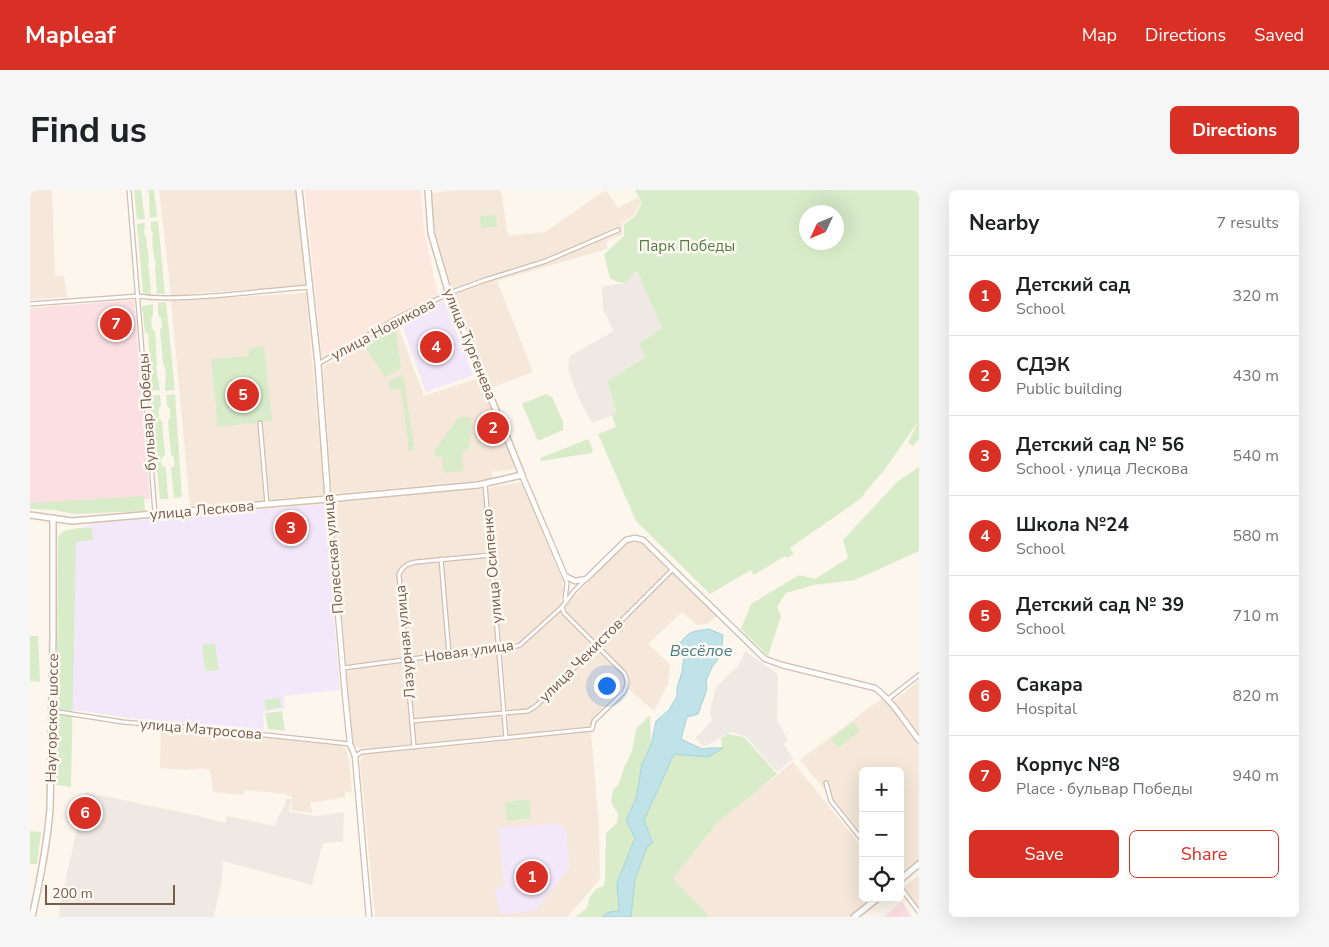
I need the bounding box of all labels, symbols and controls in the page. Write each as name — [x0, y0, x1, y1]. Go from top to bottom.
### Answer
text: Mapleaf — [25, 19, 116, 51]
text: Map — [1082, 23, 1117, 47]
text: Directions — [1145, 23, 1226, 47]
text: Saved — [1254, 23, 1304, 47]
button: Directions — [1170, 106, 1299, 154]
text: Find us — [30, 107, 147, 154]
north arrow — [799, 205, 844, 250]
text: Nearby — [969, 209, 1039, 237]
text: 7 results — [1217, 212, 1279, 234]
park label: Парк Победы — [639, 236, 735, 256]
text: Детский сад — [1016, 272, 1130, 298]
street label: улица Тургенева — [439, 285, 501, 403]
text: 1 — [980, 285, 990, 307]
text: 320 m — [1232, 285, 1279, 307]
street label: улица Новикова — [327, 293, 439, 365]
text: School — [1016, 298, 1065, 320]
pin: 7 — [100, 305, 132, 343]
pin: 4 — [420, 328, 452, 366]
text: СДЭК — [1016, 352, 1070, 378]
street label: бульвар Победы — [133, 353, 161, 471]
text: 2 — [980, 365, 990, 387]
text: 430 m — [1232, 365, 1279, 387]
pin: 5 — [227, 376, 259, 414]
text: Public building — [1016, 378, 1122, 400]
pin: 2 — [477, 409, 509, 447]
text: Детский сад № 56 — [1016, 432, 1184, 458]
text: 3 — [980, 445, 990, 467]
text: 540 m — [1232, 445, 1279, 467]
text: School · улица Лескова — [1016, 458, 1188, 480]
street label: Полесская улица — [318, 493, 348, 615]
street label: улица Лескова — [149, 495, 255, 525]
street label: улица Осипенко — [477, 508, 507, 624]
pin: 3 — [275, 509, 307, 547]
text: Школа №24 — [1016, 512, 1129, 538]
text: 4 — [980, 525, 990, 547]
text: 580 m — [1232, 525, 1279, 547]
text: School — [1016, 538, 1065, 560]
street label: Лазурная улица — [390, 584, 420, 700]
text: Детский сад № 39 — [1016, 592, 1184, 618]
text: 5 — [980, 605, 990, 627]
text: 710 m — [1232, 605, 1279, 627]
street label: улица Чекистов — [535, 614, 627, 706]
text: School — [1016, 618, 1065, 640]
street label: Новая улица — [423, 635, 515, 667]
water label: Весёлое — [670, 640, 733, 662]
street label: Наугорское шоссе — [41, 653, 63, 783]
text: Сакара — [1016, 672, 1083, 698]
your location — [594, 673, 620, 699]
text: 6 — [980, 685, 990, 707]
text: 820 m — [1232, 685, 1279, 707]
text: Hospital — [1016, 698, 1077, 720]
street label: улица Матросова — [139, 714, 263, 744]
text: Корпус №8 — [1016, 752, 1120, 778]
text: 7 — [980, 765, 990, 787]
text: 940 m — [1232, 765, 1279, 787]
map controls — [859, 767, 904, 902]
button: + — [859, 767, 904, 812]
text: Place · бульвар Победы — [1016, 778, 1193, 800]
pin: 6 — [69, 794, 101, 832]
button: − — [859, 812, 904, 857]
button: Save — [969, 830, 1119, 878]
button: Share — [1129, 830, 1279, 878]
button: locate — [859, 857, 904, 902]
pin: 1 — [516, 858, 548, 896]
scale bar — [45, 882, 175, 905]
text: 200 m — [52, 884, 93, 903]

